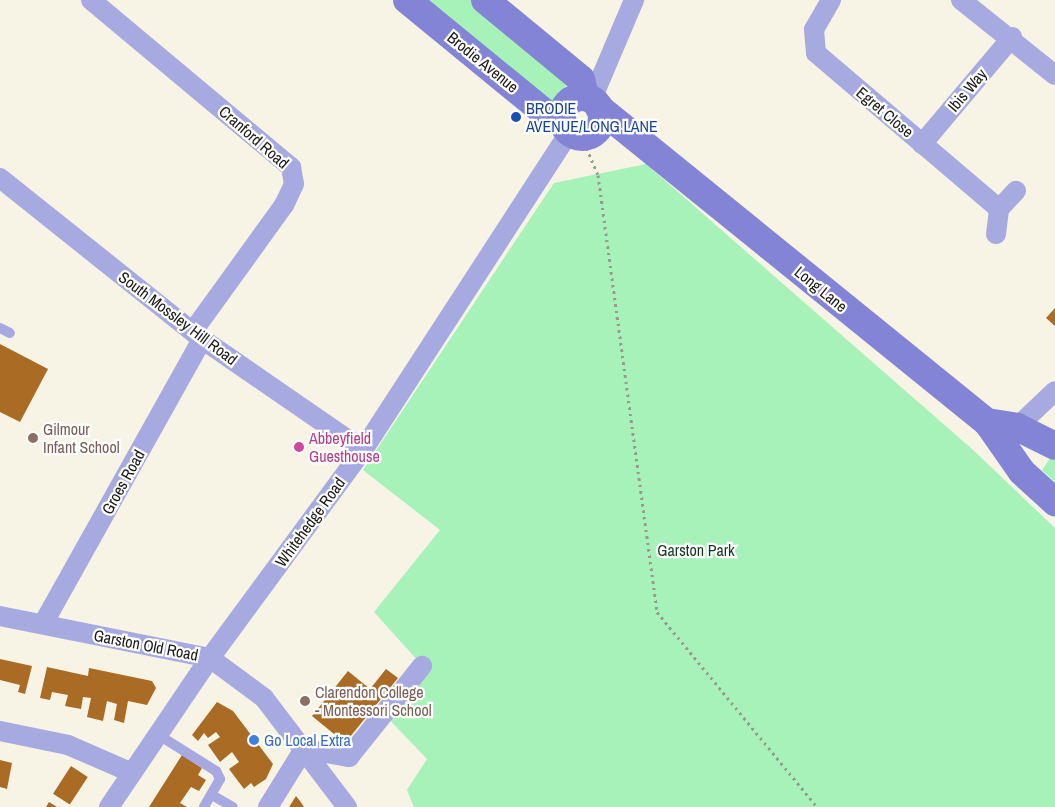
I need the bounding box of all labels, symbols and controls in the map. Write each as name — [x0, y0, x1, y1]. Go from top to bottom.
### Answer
street label: Brodie Avenue — [443, 27, 523, 97]
street label: Ibis Way — [943, 64, 991, 116]
street label: Egret Close — [853, 83, 917, 141]
place label: BRODIE AVENUE/LONG LANE — [526, 98, 658, 136]
street label: Cranford Road — [215, 102, 293, 172]
marker: BRODIE AVENUE/LONG LANE — [510, 111, 522, 123]
street label: Long Lane — [791, 262, 851, 316]
street label: South Mossley Hill Road — [115, 267, 241, 369]
place label: Gilmour Infant School — [43, 419, 120, 457]
place label: Abbeyfield Guesthouse — [309, 428, 380, 466]
marker: Gilmour Infant School — [27, 432, 39, 444]
marker: Abbeyfield Guesthouse — [293, 441, 305, 453]
street label: Groes Road — [97, 446, 149, 518]
street label: Whitehedge Road — [271, 474, 349, 570]
park label: Garston Park — [657, 540, 735, 560]
street label: Garston Old Road — [92, 625, 200, 665]
place label: Clarendon College - Montessori School — [315, 682, 432, 720]
marker: Clarendon College - Montessori School — [299, 695, 311, 707]
place label: Go Local Extra — [264, 730, 351, 750]
marker: Go Local Extra — [248, 734, 260, 746]

